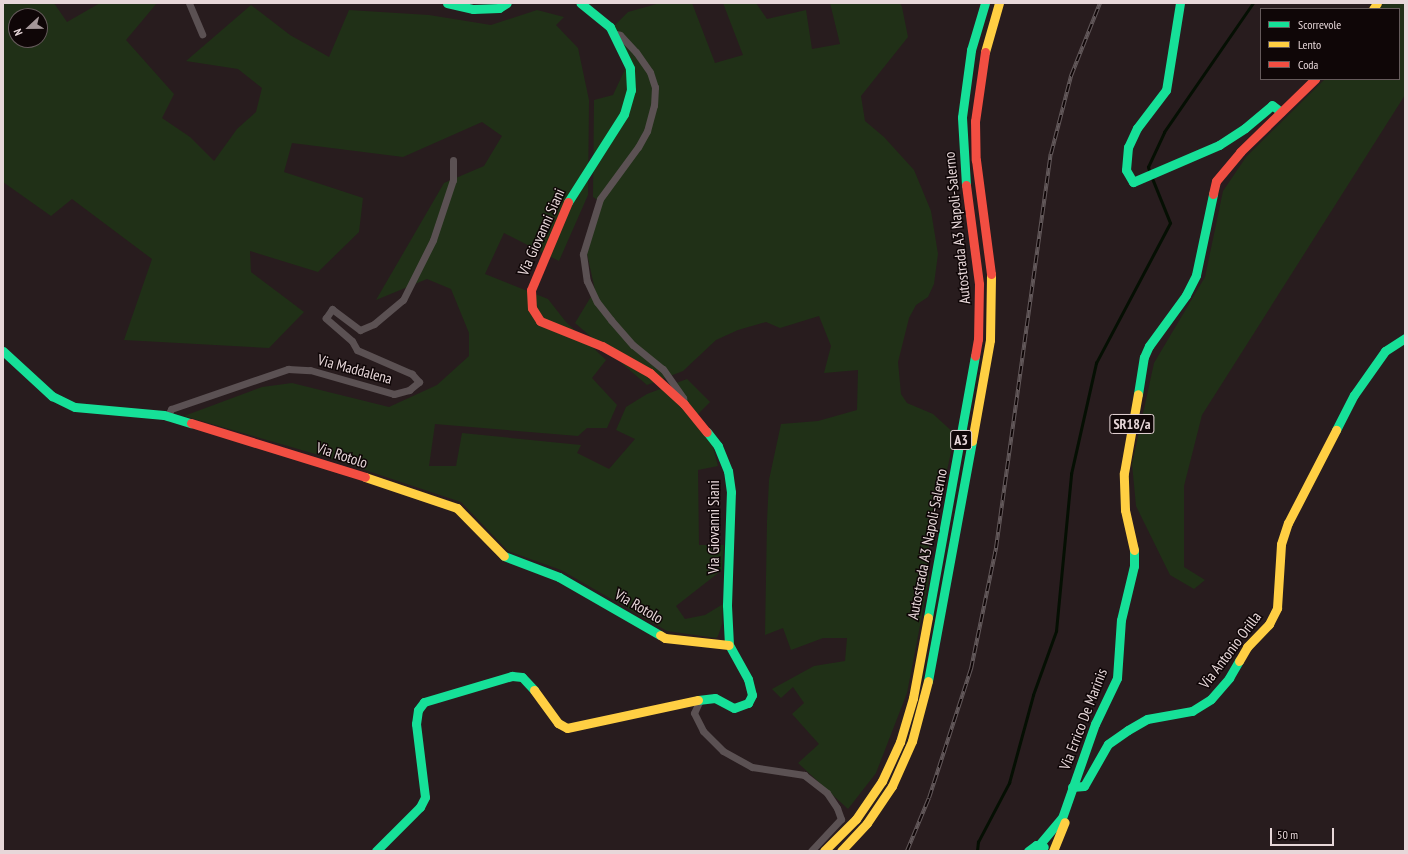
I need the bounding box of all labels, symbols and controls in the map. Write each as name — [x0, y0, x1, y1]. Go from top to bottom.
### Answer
north arrow — [8, 8, 48, 48]
legend — [1260, 8, 1400, 80]
text: Scorrevole — [1298, 17, 1341, 32]
text: N — [10, 27, 25, 38]
text: Lento — [1298, 37, 1321, 52]
text: Coda — [1298, 57, 1318, 72]
street label: Autostrada A3 Napoli-Salerno — [940, 151, 974, 305]
street label: Via Giovanni Siani — [514, 186, 568, 278]
street label: Via Maddalena — [316, 350, 394, 388]
road number: SR18/a — [1109, 412, 1155, 436]
road number: A3 — [950, 428, 972, 452]
street label: Via Rotolo — [314, 438, 370, 472]
street label: Autostrada A3 Napoli-Salerno — [904, 467, 950, 621]
street label: Via Giovanni Siani — [705, 480, 723, 574]
street label: Via Rotolo — [612, 585, 666, 627]
street label: Via Antonio Orilla — [1195, 608, 1265, 692]
street label: Via Errico De Marinis — [1055, 666, 1111, 772]
scale bar — [1272, 820, 1336, 846]
text: 50 m — [1277, 827, 1298, 842]

